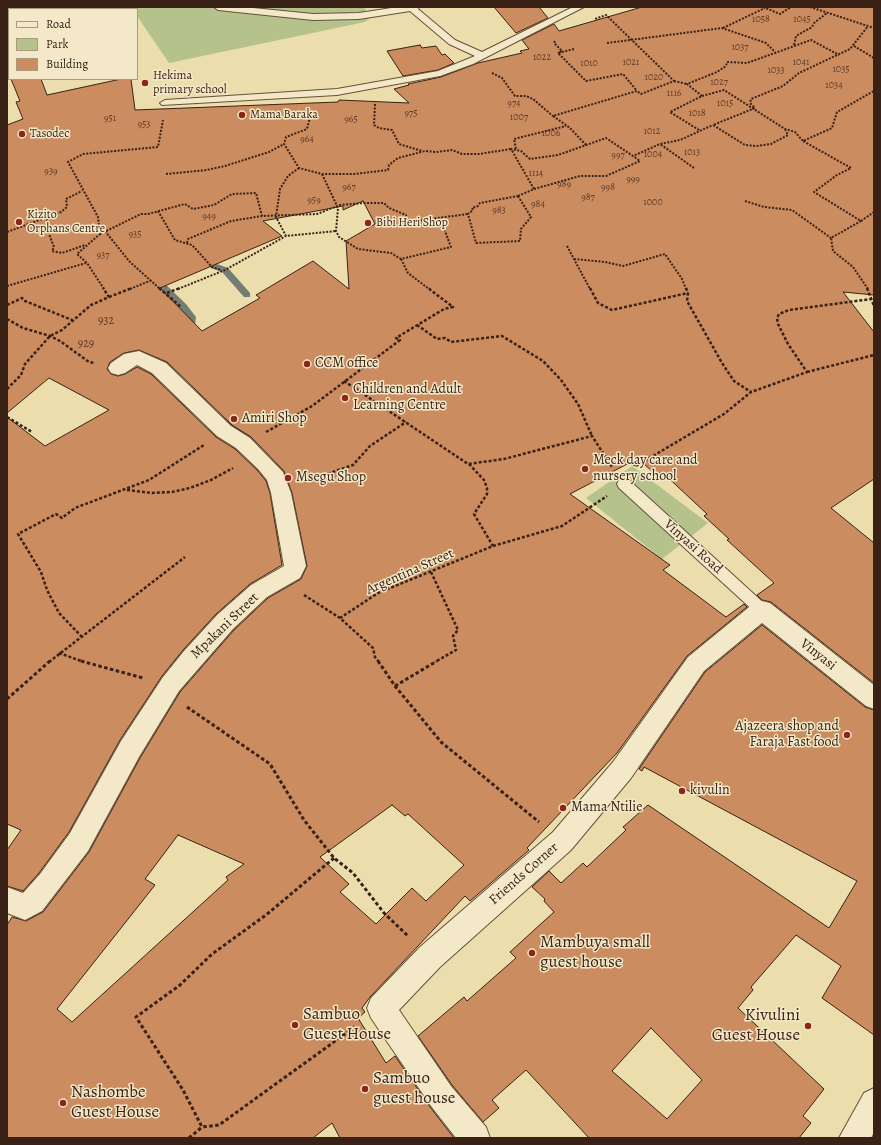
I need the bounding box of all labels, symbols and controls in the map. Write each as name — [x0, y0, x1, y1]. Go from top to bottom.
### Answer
legend — [8, 8, 138, 80]
house number: 1058 — [752, 14, 770, 26]
house number: 1045 — [793, 14, 811, 26]
text: Road — [46, 16, 71, 32]
text: Park — [46, 36, 69, 52]
house number: 1037 — [731, 42, 749, 54]
house number: 1022 — [533, 52, 551, 64]
text: Building — [46, 56, 88, 72]
house number: 1021 — [623, 57, 639, 69]
house number: 1041 — [793, 57, 809, 69]
house number: 1010 — [580, 58, 598, 70]
house number: 1035 — [832, 64, 850, 76]
house number: 1033 — [767, 65, 785, 77]
place label: Hekima primary school — [153, 69, 227, 97]
house number: 1020 — [645, 72, 663, 84]
house number: 1027 — [710, 77, 728, 89]
marker: Hekima primary school — [140, 78, 150, 88]
house number: 1034 — [825, 80, 843, 92]
house number: 1116 — [667, 88, 681, 100]
house number: 974 — [507, 98, 521, 110]
house number: 1015 — [717, 98, 733, 110]
place label: Mama Baraka — [250, 108, 318, 122]
house number: 975 — [404, 108, 418, 120]
house number: 1018 — [688, 108, 706, 120]
marker: Mama Baraka — [237, 110, 247, 120]
house number: 1007 — [510, 112, 528, 124]
house number: 951 — [104, 113, 116, 125]
house number: 965 — [344, 114, 358, 126]
house number: 953 — [137, 119, 151, 131]
house number: 1012 — [644, 126, 660, 138]
place label: Tasodec — [30, 127, 69, 141]
house number: 1006 — [542, 128, 560, 140]
marker: Tasodec — [17, 129, 27, 139]
house number: 964 — [300, 134, 314, 146]
house number: 1013 — [684, 147, 700, 159]
house number: 1004 — [644, 149, 662, 161]
house number: 997 — [611, 150, 625, 162]
house number: 939 — [44, 166, 58, 178]
house number: 1114 — [529, 168, 543, 180]
house number: 999 — [626, 174, 640, 186]
house number: 989 — [557, 179, 571, 191]
house number: 967 — [342, 182, 356, 194]
house number: 998 — [601, 182, 615, 194]
house number: 987 — [581, 192, 595, 204]
house number: 959 — [307, 195, 321, 207]
house number: 1000 — [643, 197, 663, 209]
house number: 984 — [531, 199, 545, 211]
house number: 983 — [492, 205, 506, 217]
place label: Kizito Orphans Centre — [27, 208, 105, 236]
house number: 949 — [202, 211, 216, 223]
place label: Bibi Heri Shop — [376, 216, 448, 230]
marker: Kizito Orphans Centre — [14, 217, 24, 227]
marker: Bibi Heri Shop — [363, 218, 373, 228]
house number: 935 — [128, 229, 142, 241]
house number: 937 — [97, 250, 109, 262]
house number: 932 — [98, 314, 114, 328]
house number: 929 — [78, 337, 94, 351]
place label: CCM office — [315, 356, 378, 372]
marker: CCM office — [302, 359, 312, 369]
place label: Children and Adult Learning Centre — [353, 382, 462, 414]
marker: Children and Adult Learning Centre — [340, 393, 350, 403]
place label: Amiri Shop — [242, 411, 307, 427]
marker: Amiri Shop — [229, 414, 239, 424]
place label: Meck day care and nursery school — [593, 453, 698, 486]
marker: Meck day care and nursery school — [580, 464, 590, 474]
place label: Msegu Shop — [296, 470, 366, 486]
marker: Msegu Shop — [283, 473, 293, 483]
street label: Vinyasi Road — [660, 516, 726, 578]
street label: Argentina Street — [364, 545, 456, 599]
street label: Mpakani Street — [188, 589, 262, 663]
street label: Vinyasi — [796, 636, 840, 674]
place label: Ajazeera shop and Faraja Fast food — [735, 719, 839, 752]
marker: Ajazeera shop and Faraja Fast food — [842, 730, 852, 740]
place label: kivulin — [690, 783, 730, 799]
marker: kivulin — [677, 786, 687, 796]
place label: Mama Ntilie — [571, 800, 642, 816]
marker: Mama Ntilie — [558, 803, 568, 813]
street label: Friends Corner — [486, 839, 562, 909]
place label: Mambuya small guest house — [540, 933, 650, 973]
marker: Mambuya small guest house — [527, 948, 537, 958]
place label: Sambuo Guest House — [303, 1005, 391, 1045]
place label: Kivulini Guest House — [712, 1006, 800, 1046]
marker: Sambuo Guest House — [290, 1020, 300, 1030]
marker: Kivulini Guest House — [803, 1021, 813, 1031]
place label: Sambuo guest house — [373, 1069, 455, 1109]
place label: Nashombe Guest House — [71, 1083, 159, 1123]
marker: Sambuo guest house — [360, 1084, 370, 1094]
marker: Nashombe Guest House — [58, 1098, 68, 1108]

